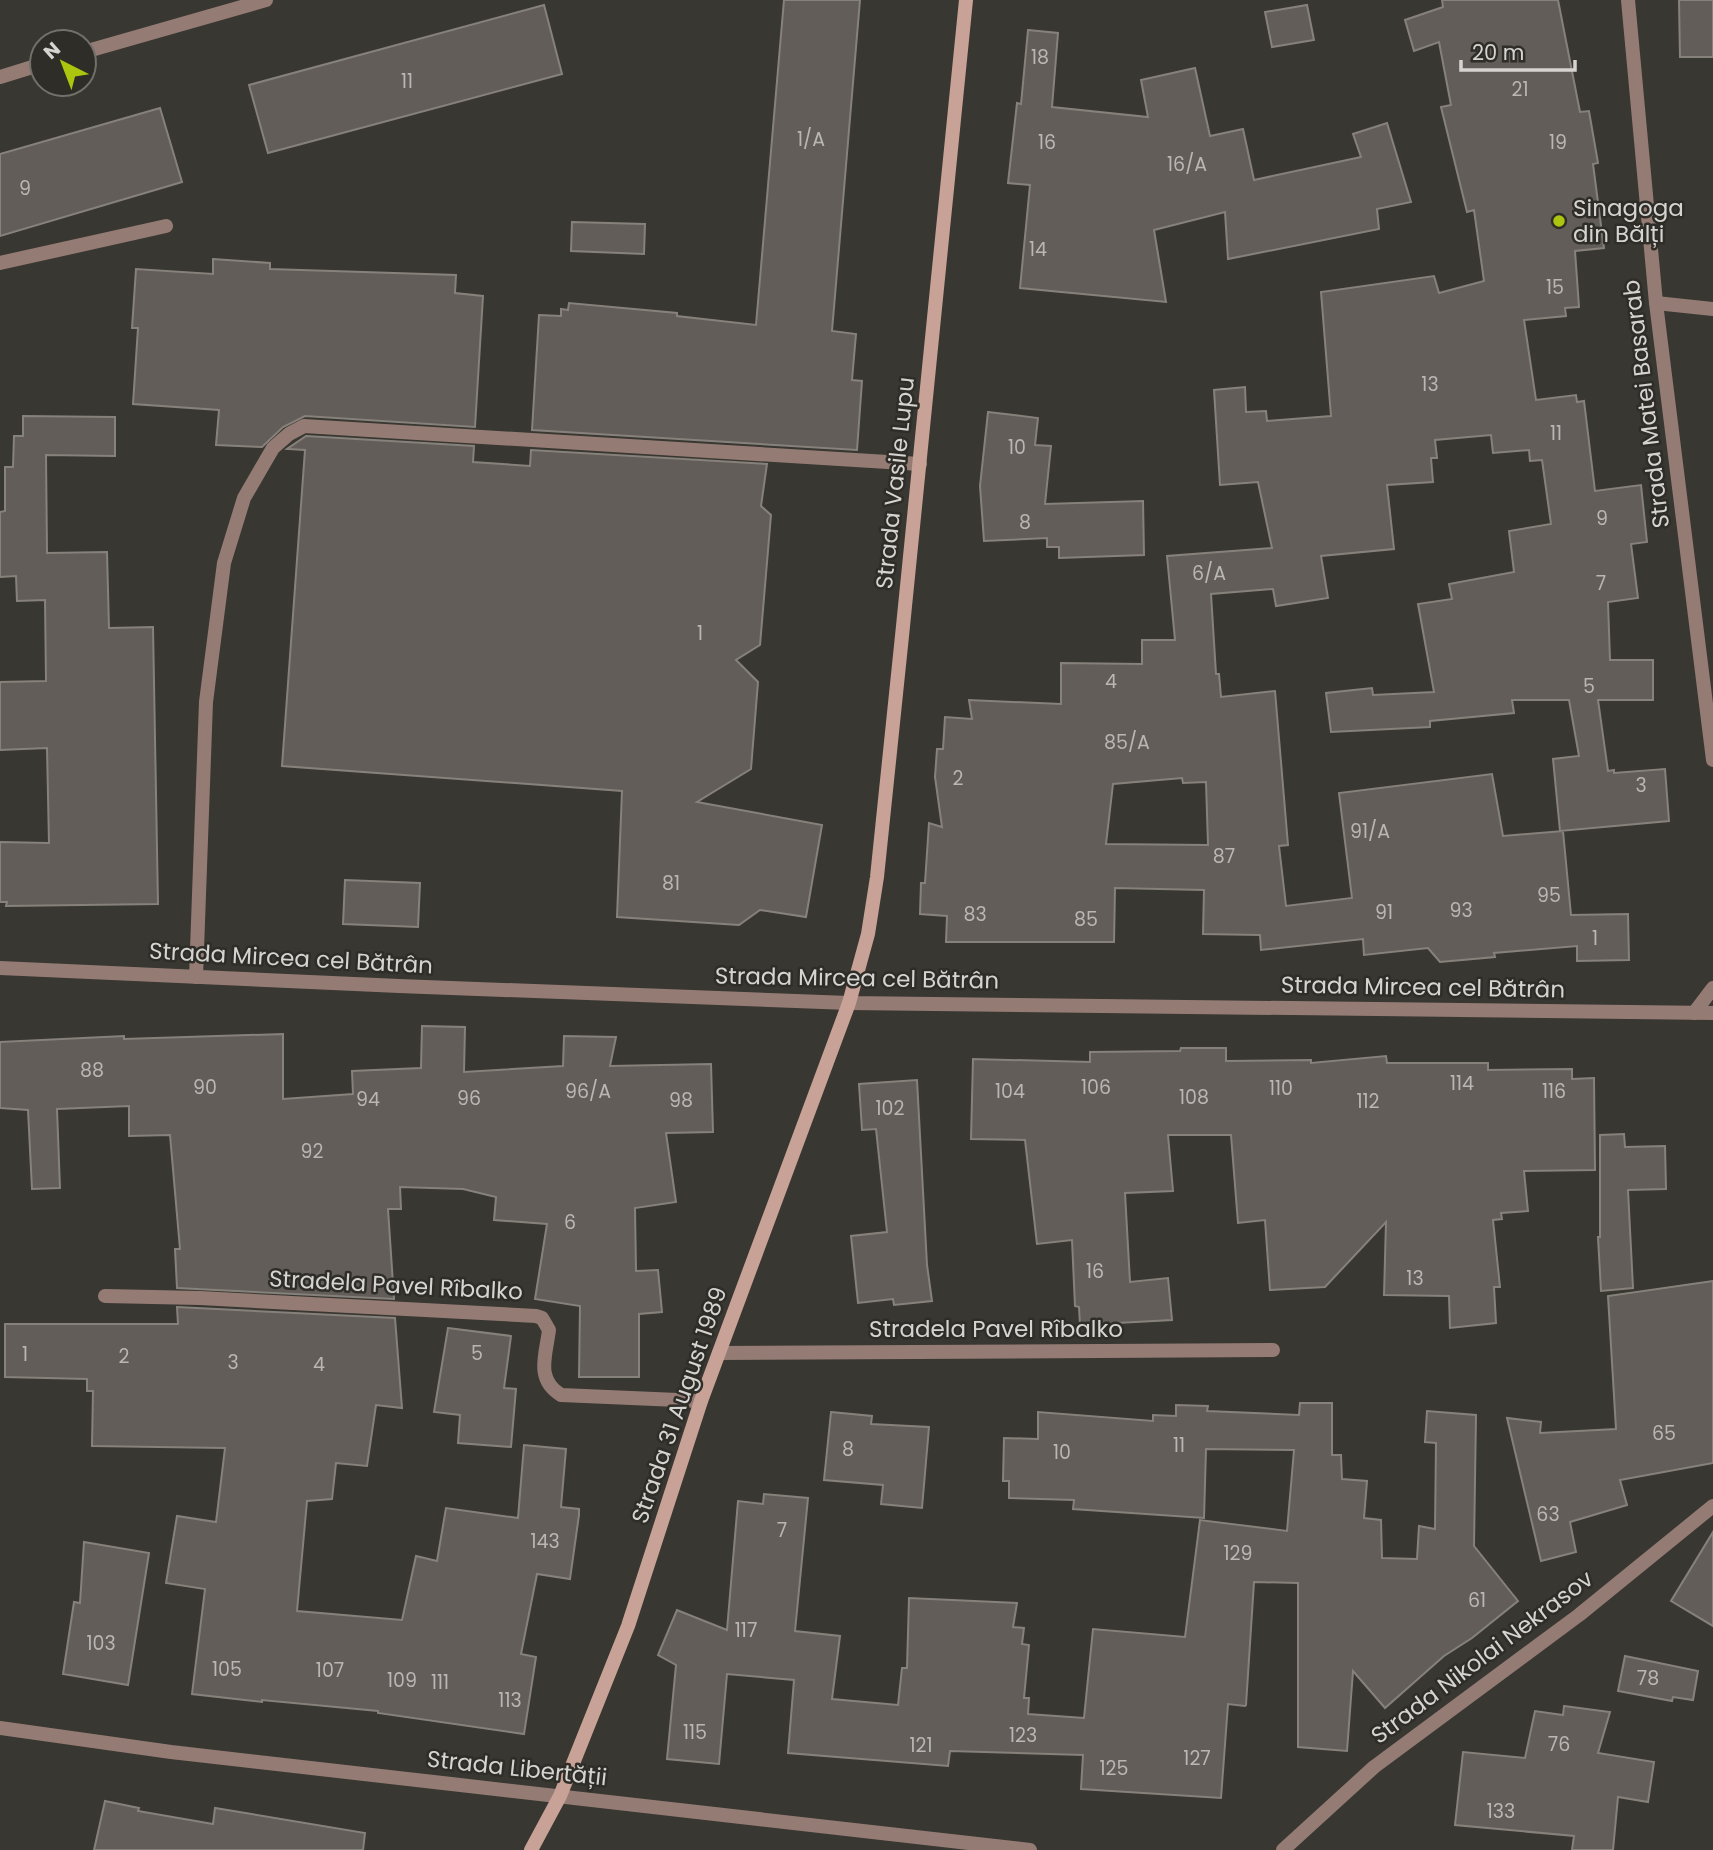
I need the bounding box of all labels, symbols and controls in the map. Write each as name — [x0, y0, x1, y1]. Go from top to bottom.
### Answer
north arrow — [28, 28, 98, 98]
scale bar — [1461, 28, 1575, 72]
text: N — [38, 36, 66, 66]
text: 20 m — [1472, 38, 1525, 67]
house number: 18 — [1031, 44, 1049, 71]
house number: 11 — [401, 68, 413, 95]
house number: 21 — [1511, 76, 1529, 103]
house number: 1/A — [797, 126, 825, 153]
house number: 16 — [1038, 129, 1056, 156]
house number: 19 — [1549, 129, 1567, 156]
house number: 16/A — [1167, 151, 1207, 178]
house number: 9 — [19, 175, 31, 202]
place label: Sinagoga din Bălți — [1573, 192, 1684, 250]
marker: Sinagoga din Bălți — [1551, 213, 1567, 229]
house number: 14 — [1029, 236, 1047, 263]
house number: 15 — [1546, 274, 1564, 301]
street label: Strada Matei Basarab — [1615, 278, 1677, 530]
house number: 13 — [1421, 371, 1439, 398]
street label: Strada Vasile Lupu — [868, 375, 922, 591]
house number: 11 — [1550, 420, 1562, 447]
house number: 10 — [1008, 434, 1026, 461]
house number: 9 — [1596, 505, 1608, 532]
house number: 8 — [1019, 509, 1031, 536]
house number: 6/A — [1192, 560, 1226, 587]
house number: 7 — [1596, 570, 1606, 597]
house number: 1 — [697, 620, 703, 647]
house number: 4 — [1105, 668, 1117, 695]
house number: 5 — [1583, 673, 1595, 700]
house number: 85/A — [1104, 729, 1150, 756]
house number: 2 — [953, 765, 964, 792]
house number: 3 — [1635, 772, 1647, 799]
house number: 91/A — [1350, 818, 1390, 845]
house number: 87 — [1213, 843, 1235, 870]
house number: 81 — [662, 870, 680, 897]
house number: 95 — [1537, 882, 1561, 909]
house number: 93 — [1449, 897, 1473, 924]
house number: 91 — [1375, 899, 1393, 926]
house number: 83 — [963, 901, 987, 928]
house number: 85 — [1074, 906, 1098, 933]
house number: 1 — [1592, 925, 1598, 952]
street label: Strada Mircea cel Bătrân — [148, 935, 434, 981]
street label: Strada Mircea cel Bătrân — [715, 960, 999, 996]
street label: Strada Mircea cel Bătrân — [1281, 969, 1565, 1005]
house number: 88 — [80, 1057, 104, 1084]
house number: 114 — [1450, 1070, 1474, 1097]
house number: 90 — [193, 1074, 217, 1101]
house number: 106 — [1081, 1074, 1111, 1101]
house number: 110 — [1269, 1075, 1293, 1102]
house number: 96/A — [565, 1078, 611, 1105]
house number: 104 — [995, 1078, 1025, 1105]
house number: 116 — [1542, 1078, 1566, 1105]
house number: 108 — [1179, 1084, 1209, 1111]
house number: 96 — [457, 1085, 481, 1112]
house number: 94 — [356, 1086, 380, 1113]
house number: 98 — [669, 1087, 693, 1114]
house number: 112 — [1356, 1088, 1380, 1115]
house number: 102 — [876, 1095, 905, 1122]
house number: 92 — [301, 1138, 324, 1165]
house number: 6 — [564, 1209, 576, 1236]
house number: 16 — [1086, 1258, 1104, 1285]
street label: Stradela Pavel Rîbalko — [268, 1262, 524, 1308]
house number: 13 — [1406, 1265, 1424, 1292]
street label: Strada 31 August 1989 — [623, 1282, 735, 1528]
street label: Stradela Pavel Rîbalko — [869, 1313, 1123, 1345]
house number: 5 — [471, 1340, 483, 1367]
house number: 1 — [22, 1341, 28, 1368]
house number: 2 — [119, 1343, 130, 1370]
house number: 3 — [227, 1349, 239, 1376]
house number: 4 — [313, 1351, 325, 1378]
house number: 65 — [1652, 1420, 1676, 1447]
house number: 11 — [1173, 1432, 1185, 1459]
house number: 8 — [842, 1436, 854, 1463]
house number: 10 — [1053, 1439, 1071, 1466]
house number: 63 — [1536, 1501, 1560, 1528]
house number: 7 — [777, 1517, 787, 1544]
house number: 143 — [530, 1528, 560, 1555]
house number: 129 — [1224, 1540, 1252, 1567]
street label: Strada Nikolai Nekrasov — [1364, 1563, 1600, 1751]
house number: 61 — [1468, 1587, 1486, 1614]
house number: 117 — [735, 1617, 757, 1644]
house number: 103 — [86, 1630, 116, 1657]
house number: 105 — [212, 1656, 242, 1683]
house number: 107 — [316, 1657, 344, 1684]
house number: 78 — [1637, 1665, 1659, 1692]
house number: 109 — [387, 1667, 417, 1694]
house number: 111 — [431, 1669, 449, 1696]
house number: 113 — [498, 1687, 522, 1714]
house number: 115 — [683, 1719, 707, 1746]
house number: 123 — [1009, 1722, 1037, 1749]
house number: 76 — [1548, 1731, 1570, 1758]
house number: 121 — [909, 1732, 933, 1759]
street label: Strada Libertății — [425, 1743, 609, 1793]
house number: 127 — [1183, 1745, 1211, 1772]
house number: 125 — [1100, 1755, 1128, 1782]
house number: 133 — [1487, 1798, 1515, 1825]

